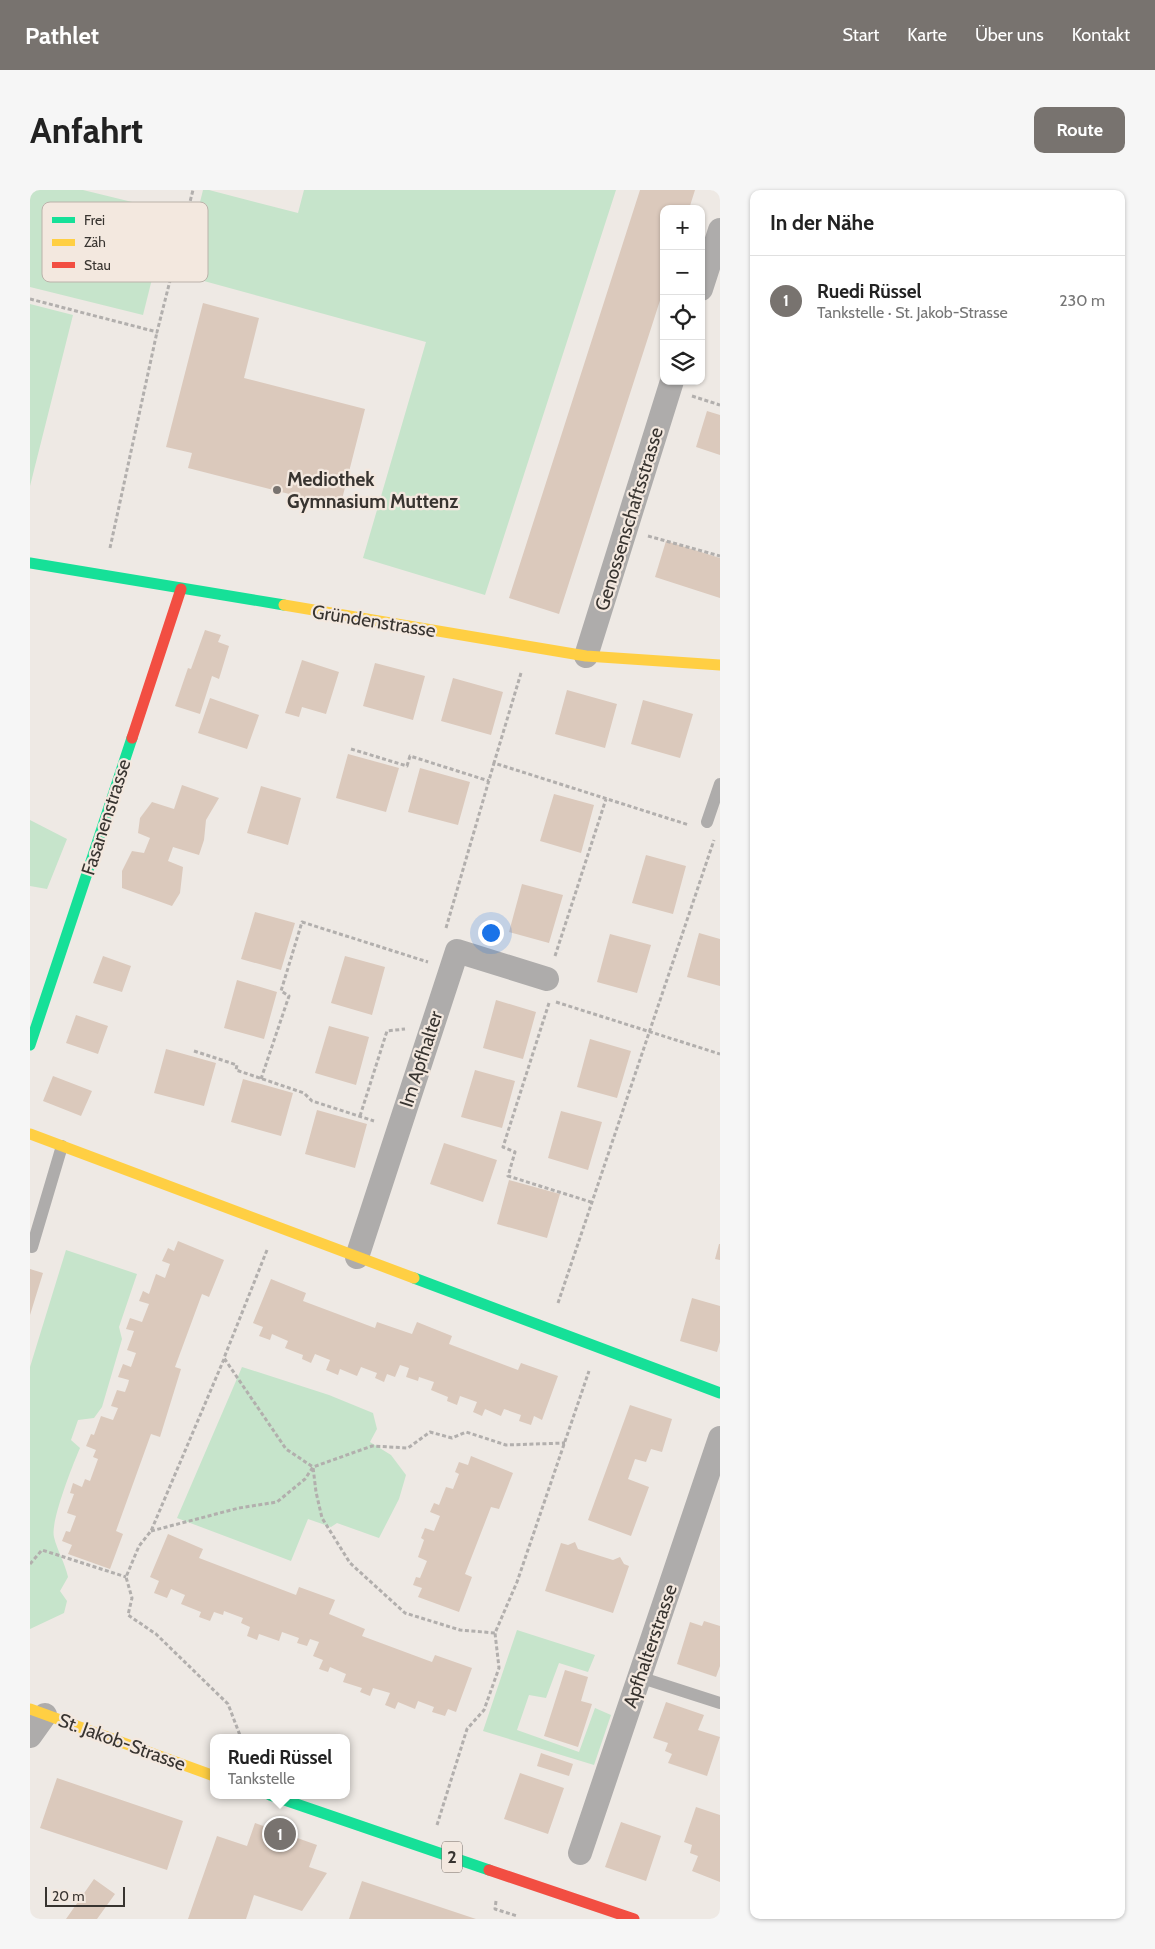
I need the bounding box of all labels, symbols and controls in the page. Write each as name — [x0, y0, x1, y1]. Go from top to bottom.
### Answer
text: Pathlet — [25, 21, 99, 50]
text: Start — [843, 24, 879, 46]
text: Karte — [907, 24, 947, 46]
text: Über uns — [975, 24, 1044, 46]
text: Kontakt — [1072, 24, 1130, 46]
button: Route — [1034, 107, 1125, 153]
text: Anfahrt — [30, 109, 143, 152]
legend — [42, 202, 208, 282]
map controls — [660, 205, 705, 385]
button: + — [660, 205, 705, 250]
text: In der Nähe — [770, 210, 874, 235]
text: Frei — [84, 211, 105, 229]
text: Zäh — [84, 233, 106, 251]
button: − — [660, 250, 705, 295]
text: Stau — [84, 256, 111, 274]
text: Ruedi Rüssel — [817, 280, 922, 303]
text: 1 — [783, 291, 789, 310]
text: 230 m — [1059, 291, 1105, 310]
button: locate — [660, 295, 705, 340]
text: Tankstelle · St. Jakob-Strasse — [817, 303, 1008, 322]
button: layers — [660, 340, 705, 385]
street label: Genossenschaftsstrasse — [590, 424, 668, 614]
place label: Mediothek Gymnasium Muttenz — [287, 468, 458, 513]
marker: Mediothek Gymnasium Muttenz — [271, 484, 283, 496]
street label: Gründenstrasse — [311, 600, 438, 642]
street label: Fasanenstrasse — [76, 756, 136, 878]
your location — [478, 920, 504, 946]
street label: Im Apfhalter — [395, 1008, 447, 1110]
street label: Apfhalterstrasse — [618, 1581, 682, 1711]
street label: St. Jakob-Strasse — [55, 1708, 189, 1776]
popup — [210, 1734, 350, 1799]
text: Ruedi Rüssel — [228, 1746, 332, 1769]
text: Tankstelle — [228, 1769, 295, 1788]
pin: 1 — [264, 1815, 296, 1853]
road number: 2 — [442, 1841, 462, 1872]
scale bar — [45, 1884, 125, 1907]
text: 20 m — [52, 1887, 85, 1905]

